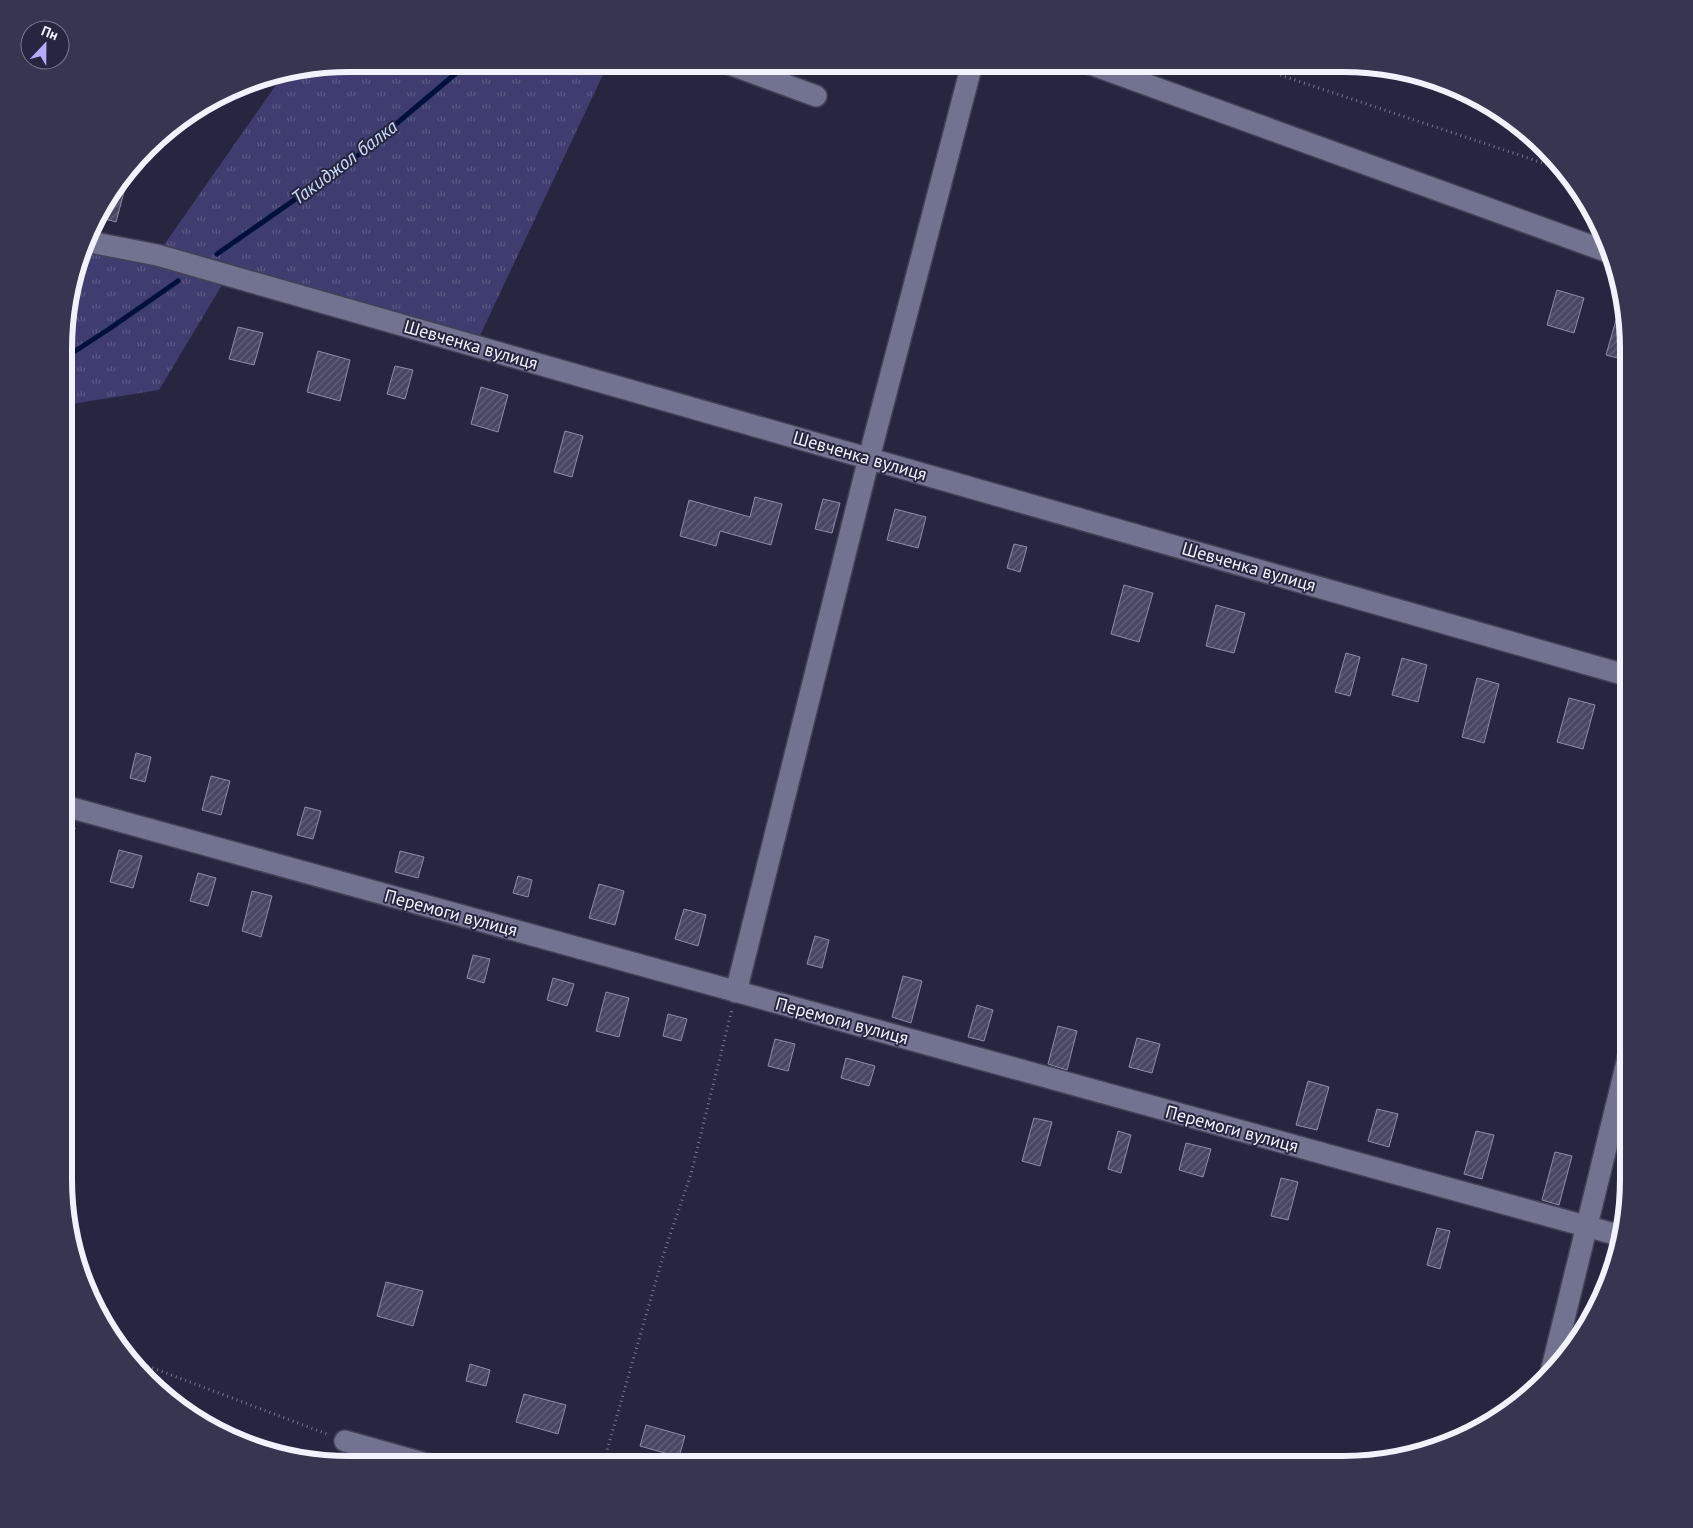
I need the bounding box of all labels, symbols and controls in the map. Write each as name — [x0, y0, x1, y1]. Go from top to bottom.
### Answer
north arrow — [20, 20, 70, 70]
text: Пн — [39, 22, 61, 44]
water label: Такиджол балка — [286, 114, 402, 210]
street label: Шевченка вулиця — [401, 314, 541, 375]
street label: Шевченка вулиця — [790, 425, 930, 486]
street label: Шевченка вулиця — [1179, 536, 1319, 597]
street label: Перемоги вулиця — [382, 884, 520, 941]
street label: Перемоги вулиця — [773, 992, 911, 1049]
street label: Перемоги вулиця — [1163, 1100, 1301, 1157]

